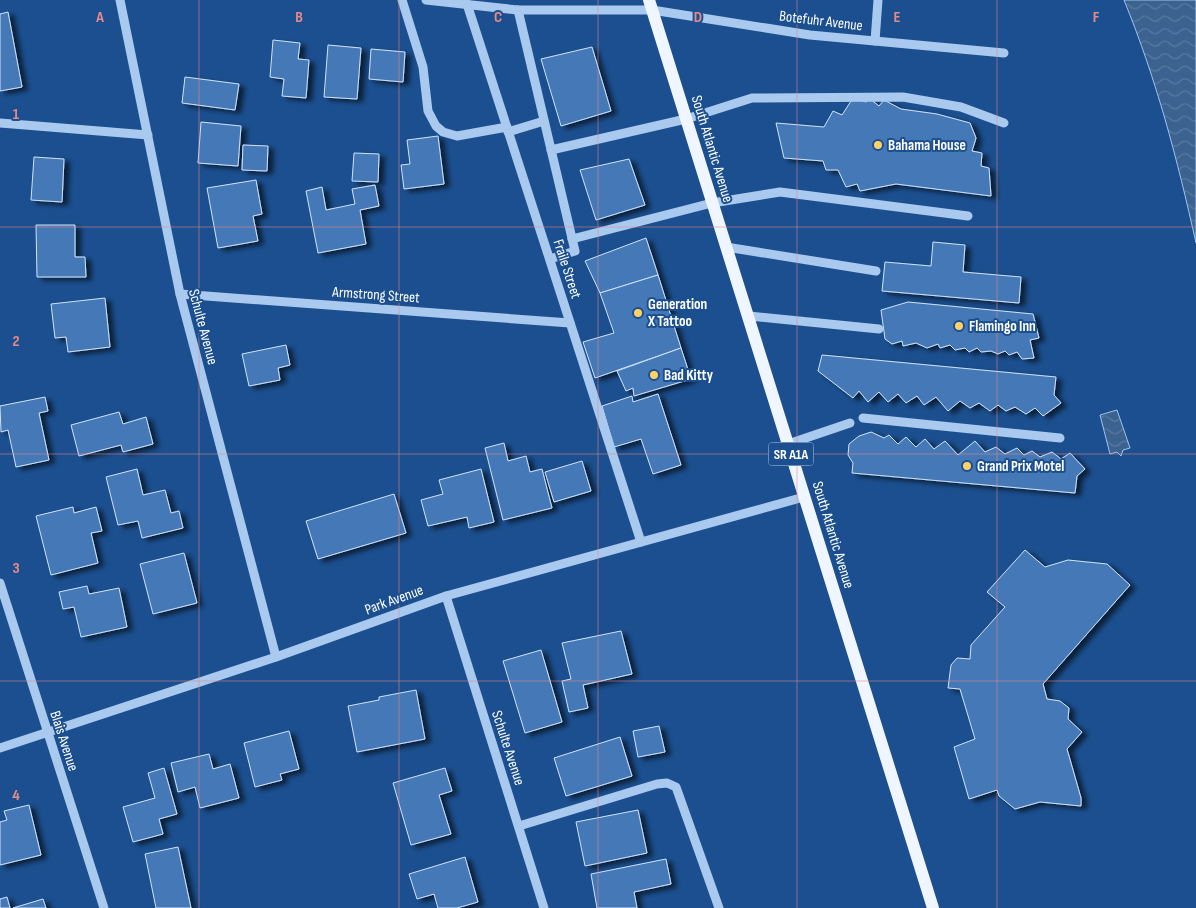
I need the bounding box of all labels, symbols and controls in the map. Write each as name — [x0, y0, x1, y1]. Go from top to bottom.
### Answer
street label: Botefuhr Avenue — [778, 6, 864, 36]
text: A — [95, 8, 104, 27]
text: B — [295, 8, 303, 27]
text: C — [494, 8, 502, 27]
text: D — [694, 8, 702, 27]
text: E — [894, 8, 901, 27]
text: F — [1093, 8, 1100, 27]
street label: South Atlantic Avenue — [687, 93, 737, 205]
text: 1 — [13, 105, 20, 124]
place label: Bahama House — [888, 136, 966, 155]
marker: Bahama House — [872, 139, 884, 151]
street label: Fraile Street — [549, 237, 586, 301]
street label: Armstrong Street — [331, 282, 421, 308]
street label: Schulte Avenue — [184, 287, 222, 367]
place label: Generation X Tattoo — [647, 295, 707, 331]
marker: Generation X Tattoo — [632, 307, 644, 319]
place label: Flamingo Inn — [969, 317, 1036, 336]
marker: Flamingo Inn — [953, 320, 965, 332]
text: 2 — [12, 332, 20, 351]
place label: Bad Kitty — [664, 366, 714, 385]
marker: Bad Kitty — [648, 369, 660, 381]
road number: SR A1A — [768, 442, 814, 466]
place label: Grand Prix Motel — [977, 457, 1064, 476]
marker: Grand Prix Motel — [961, 460, 973, 472]
street label: South Atlantic Avenue — [808, 479, 858, 591]
text: 3 — [12, 559, 20, 578]
street label: Park Avenue — [362, 581, 426, 619]
street label: Blais Avenue — [45, 708, 83, 774]
street label: Schulte Avenue — [487, 708, 529, 788]
text: 4 — [12, 786, 20, 805]

